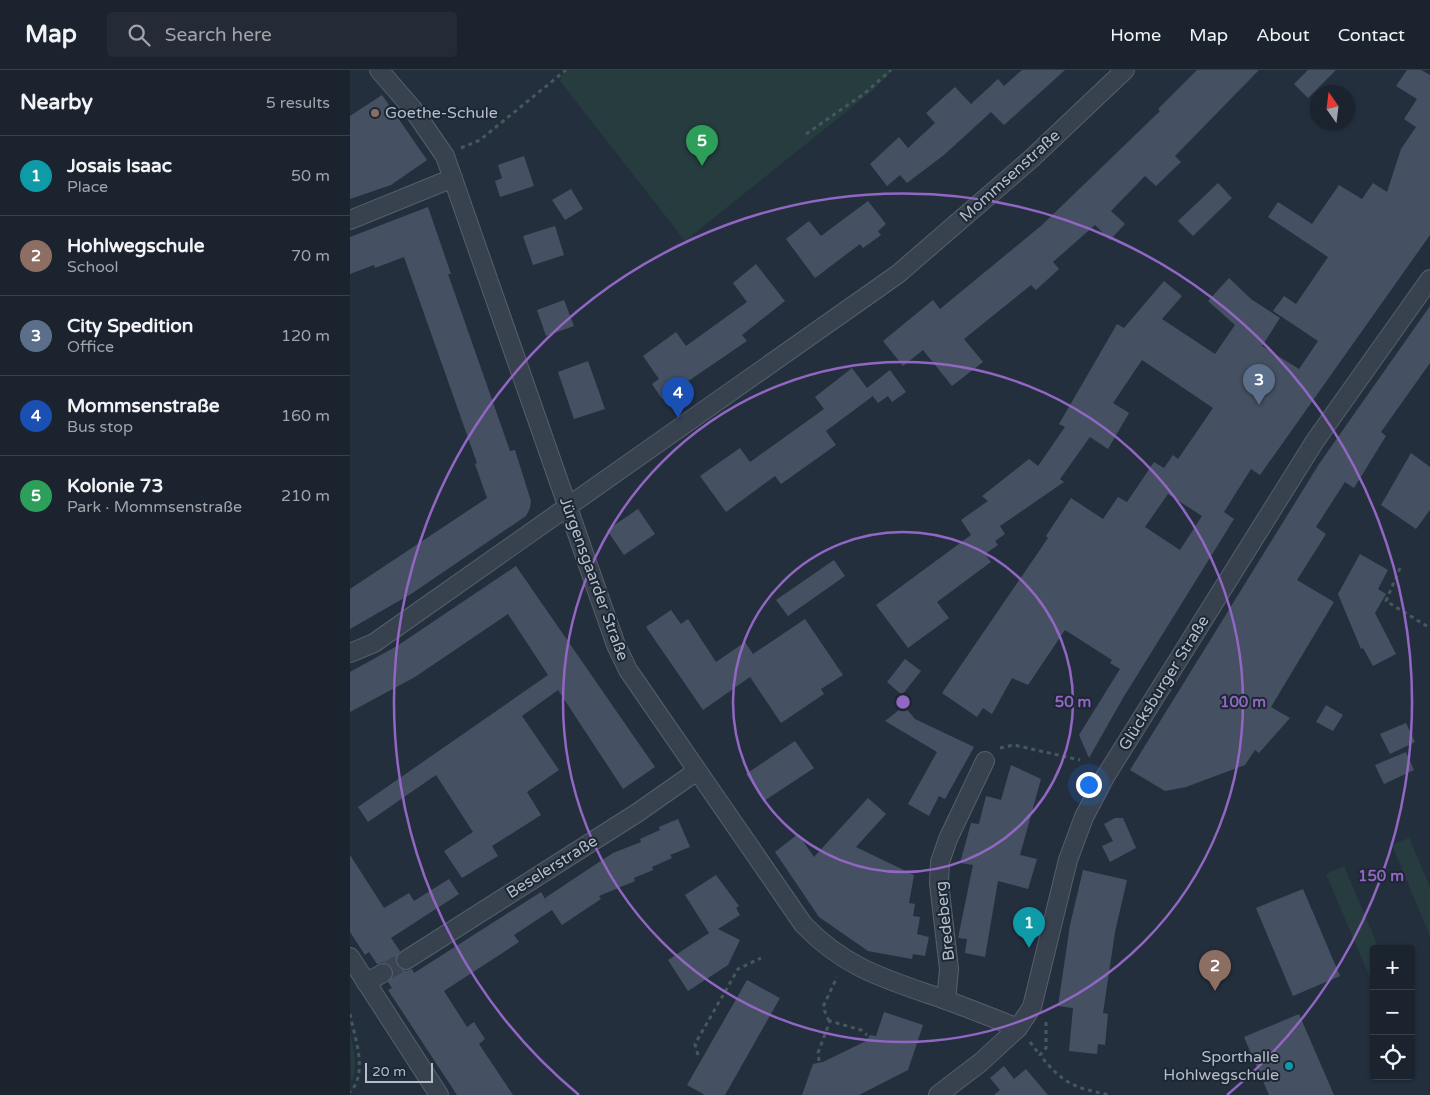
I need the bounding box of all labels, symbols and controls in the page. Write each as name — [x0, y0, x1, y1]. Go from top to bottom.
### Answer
search box — [107, 12, 457, 57]
text: Map — [25, 20, 77, 49]
icon: search — [125, 21, 153, 49]
text: Search here — [165, 24, 272, 46]
text: Home — [1110, 24, 1161, 46]
text: Map — [1189, 24, 1228, 46]
text: About — [1256, 24, 1310, 46]
text: Contact — [1338, 24, 1405, 46]
north arrow — [1310, 85, 1355, 130]
text: Nearby — [20, 90, 93, 115]
text: 5 results — [266, 93, 330, 113]
place label: Goethe-Schule — [385, 103, 498, 123]
marker: Goethe-Schule — [369, 107, 381, 119]
pin: 5 — [686, 125, 718, 166]
street label: Mommsenstraße — [956, 126, 1064, 226]
text: Josais Isaac — [67, 155, 172, 177]
text: 1 — [31, 166, 41, 186]
text: 50 m — [291, 166, 330, 186]
text: Place — [67, 177, 108, 197]
text: Hohlwegschule — [67, 235, 204, 257]
text: 2 — [31, 246, 41, 266]
text: 70 m — [291, 246, 330, 266]
text: School — [67, 257, 119, 277]
text: City Spedition — [67, 315, 193, 337]
text: 3 — [31, 326, 41, 346]
text: 120 m — [281, 326, 330, 346]
text: Office — [67, 337, 114, 357]
pin: 3 — [1243, 364, 1275, 405]
pin: 4 — [662, 377, 694, 418]
text: Mommsenstraße — [67, 395, 220, 417]
text: 4 — [31, 406, 41, 426]
text: 160 m — [281, 406, 330, 426]
text: Bus stop — [67, 417, 133, 437]
text: Kolonie 73 — [67, 475, 163, 497]
text: 5 — [31, 486, 41, 506]
text: 210 m — [281, 486, 330, 506]
street label: Jürgensgaarder Straße — [555, 494, 633, 664]
text: Park · Mommsenstraße — [67, 497, 242, 517]
street label: Glücksburger Straße — [1114, 612, 1214, 754]
centre of rings — [894, 693, 912, 711]
text: 50 m — [1055, 693, 1091, 711]
text: 100 m — [1220, 693, 1266, 711]
your location — [1076, 772, 1102, 798]
street label: Beselerstraße — [503, 831, 601, 903]
text: 150 m — [1358, 867, 1404, 885]
street label: Bredeberg — [931, 880, 959, 962]
pin: 1 — [1013, 907, 1045, 948]
map controls — [1370, 945, 1415, 1080]
button: + — [1370, 945, 1415, 990]
pin: 2 — [1199, 950, 1231, 991]
button: − — [1370, 990, 1415, 1035]
button: locate — [1370, 1035, 1415, 1080]
place label: Sporthalle Hohlwegschule — [1163, 1047, 1279, 1085]
scale bar — [365, 1060, 432, 1083]
marker: Sporthalle Hohlwegschule — [1283, 1060, 1295, 1072]
text: 20 m — [372, 1063, 406, 1080]

